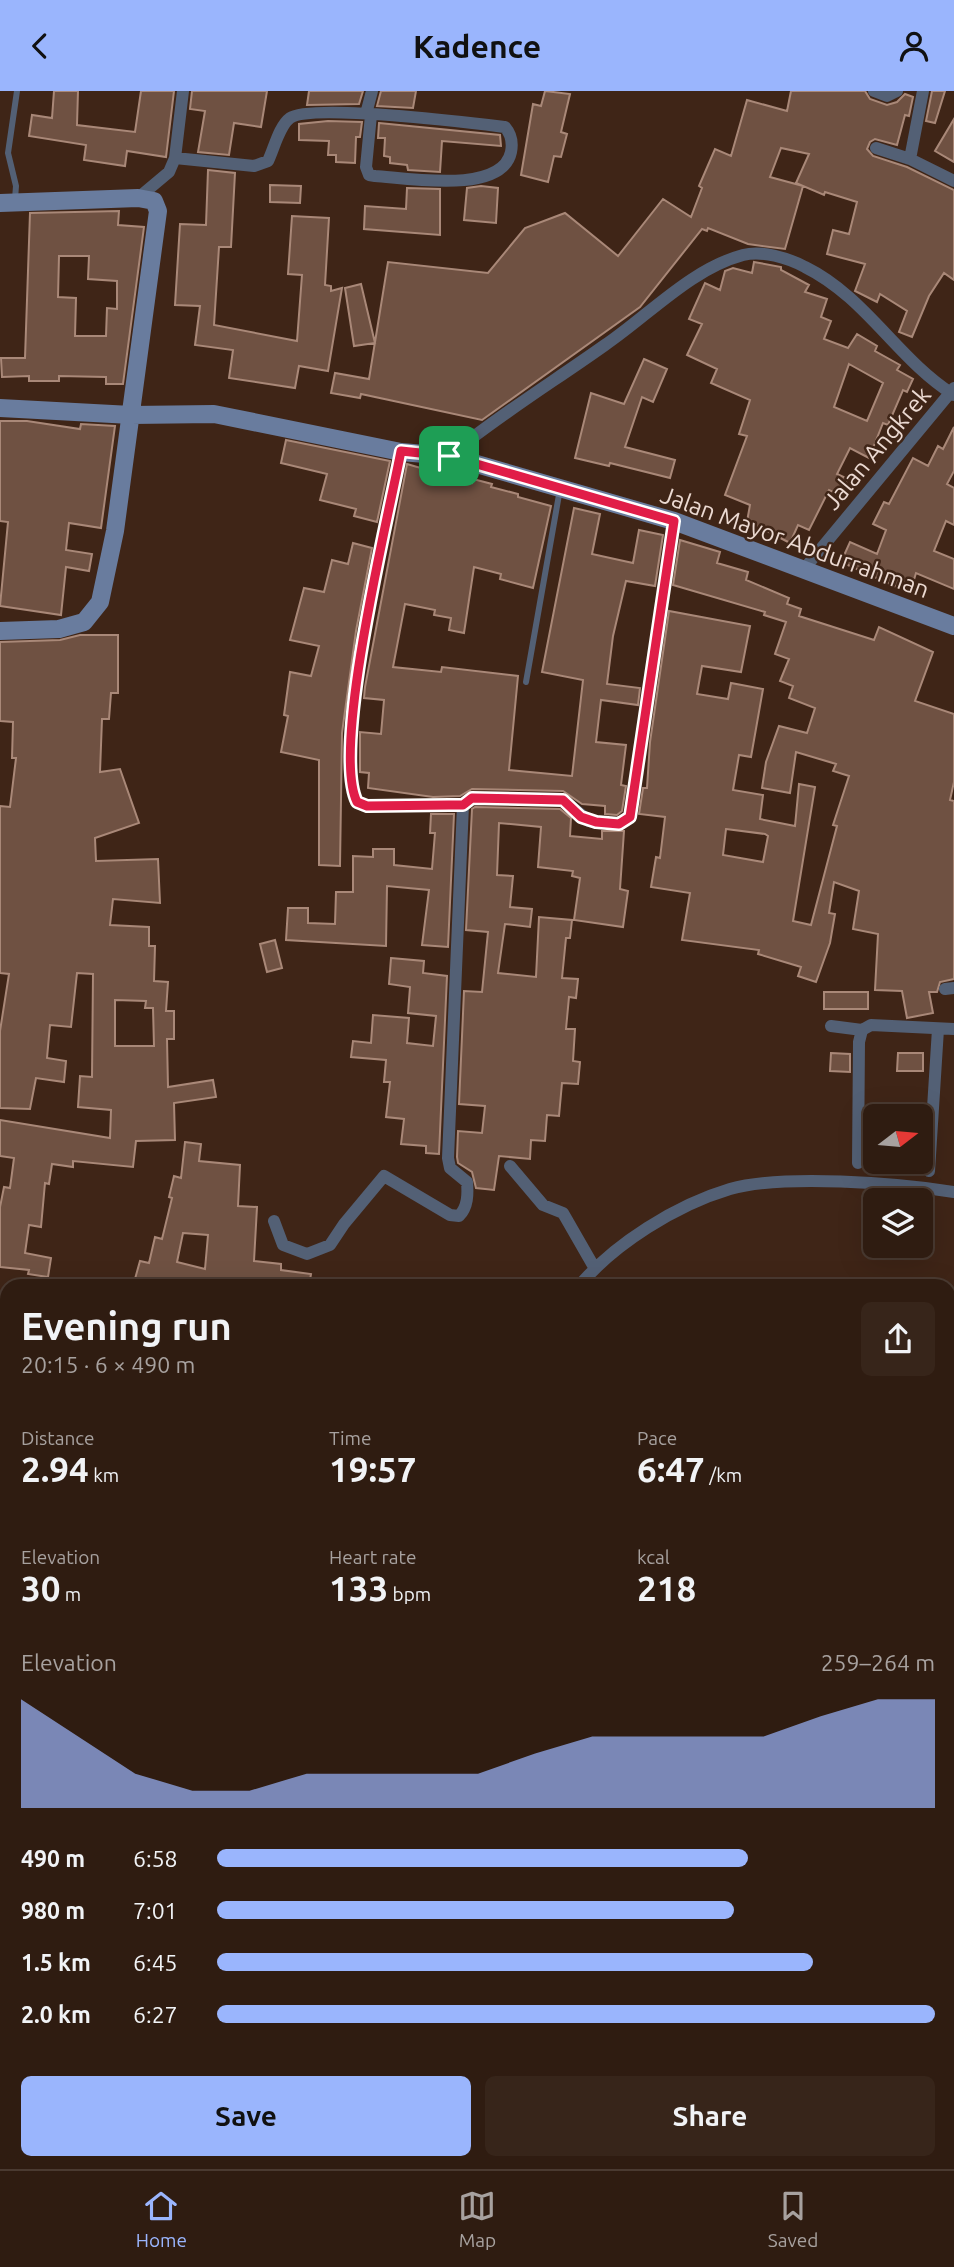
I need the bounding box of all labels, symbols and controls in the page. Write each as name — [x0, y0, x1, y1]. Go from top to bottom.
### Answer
icon: back — [21, 27, 59, 65]
icon: person — [895, 27, 933, 65]
text: Kadence — [413, 28, 541, 64]
street label: Jalan Angkrek — [818, 381, 936, 515]
pin — [419, 426, 479, 486]
icon: arrive — [430, 437, 468, 475]
street label: Jalan Mayor Abdurrahman — [657, 481, 933, 603]
north arrow — [863, 1104, 933, 1174]
map controls — [863, 1104, 933, 1258]
button: layers — [863, 1188, 933, 1258]
button: share — [861, 1302, 935, 1376]
text: Evening run — [21, 1305, 232, 1347]
text: 20:15 · 6 × 490 m — [21, 1352, 195, 1377]
text: Distance — [21, 1427, 95, 1449]
text: Time — [329, 1427, 371, 1449]
text: Pace — [637, 1427, 677, 1449]
text: 2.94 — [21, 1449, 89, 1489]
text: 19:57 — [329, 1449, 417, 1489]
text: 6:47 — [637, 1449, 705, 1489]
text: km — [89, 1464, 119, 1486]
text: /km — [705, 1464, 742, 1486]
text: Elevation — [21, 1546, 100, 1568]
text: Heart rate — [329, 1546, 416, 1568]
text: kcal — [637, 1546, 670, 1568]
text: 30 — [21, 1568, 60, 1608]
text: 133 — [329, 1568, 388, 1608]
text: 218 — [637, 1568, 696, 1608]
text: m — [60, 1583, 81, 1605]
text: bpm — [388, 1583, 431, 1605]
text: Elevation — [21, 1650, 117, 1675]
text: 259–264 m — [821, 1650, 935, 1675]
text: 490 m — [21, 1846, 85, 1871]
text: 6:58 — [133, 1846, 178, 1871]
text: 980 m — [21, 1898, 85, 1923]
text: 7:01 — [133, 1898, 178, 1923]
text: 1.5 km — [21, 1950, 91, 1975]
text: 6:45 — [133, 1950, 178, 1975]
text: 2.0 km — [21, 2002, 91, 2027]
text: 6:27 — [133, 2002, 178, 2027]
button: Save — [21, 2076, 471, 2156]
button: Share — [485, 2076, 935, 2156]
tab: Home — [136, 2187, 187, 2251]
tab: Map — [458, 2187, 496, 2251]
tab: Saved — [768, 2187, 818, 2251]

